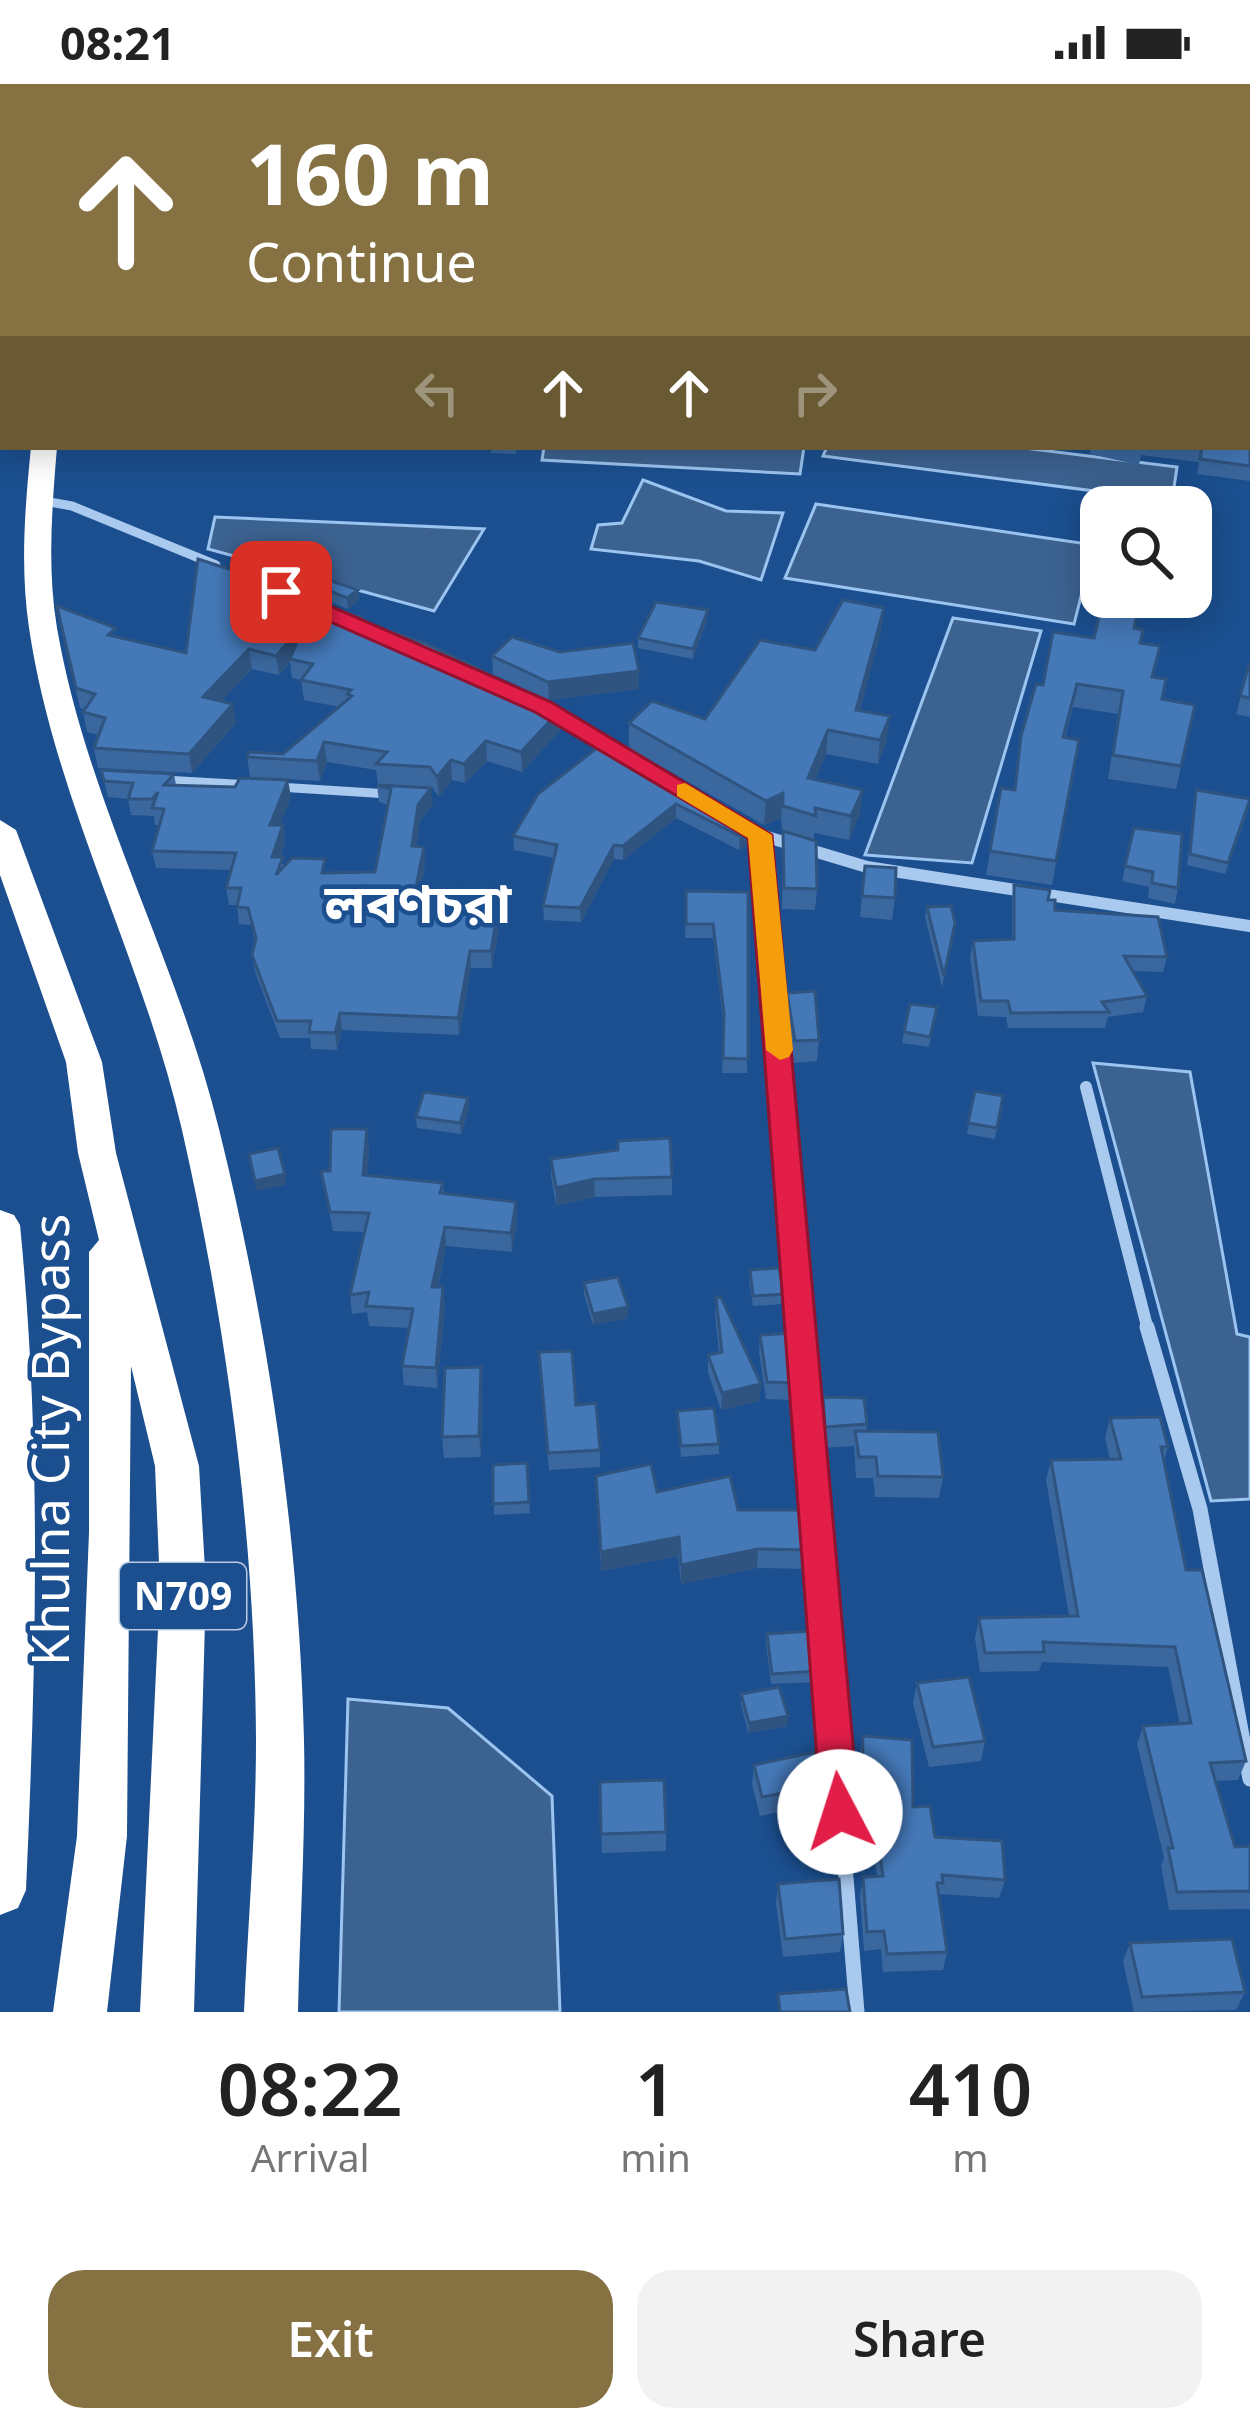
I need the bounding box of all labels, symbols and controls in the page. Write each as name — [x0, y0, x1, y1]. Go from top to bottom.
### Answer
text: 08:21 — [60, 12, 176, 73]
text: 160 m — [246, 115, 494, 230]
icon: ahead — [48, 132, 204, 288]
text: Continue — [246, 224, 477, 298]
icon: left — [404, 360, 470, 426]
icon: ahead — [530, 360, 596, 426]
icon: ahead — [656, 360, 722, 426]
icon: right — [782, 360, 848, 426]
map controls — [1080, 486, 1212, 618]
button: search — [1080, 486, 1212, 618]
pin — [230, 541, 332, 643]
icon: arrive — [248, 559, 314, 625]
district label: লবণচরা — [324, 865, 512, 939]
street label: Khulna City Bypass — [14, 1214, 84, 1666]
road number: N709 — [120, 1563, 246, 1629]
position arrow — [777, 1749, 903, 1875]
text: 08:22 — [218, 2039, 402, 2137]
text: 1 — [635, 2039, 676, 2137]
text: 410 — [909, 2039, 1032, 2137]
text: Arrival — [251, 2130, 370, 2183]
text: min — [620, 2130, 691, 2183]
text: m — [952, 2130, 989, 2183]
button: Exit — [48, 2270, 613, 2408]
button: Share — [637, 2270, 1202, 2408]

